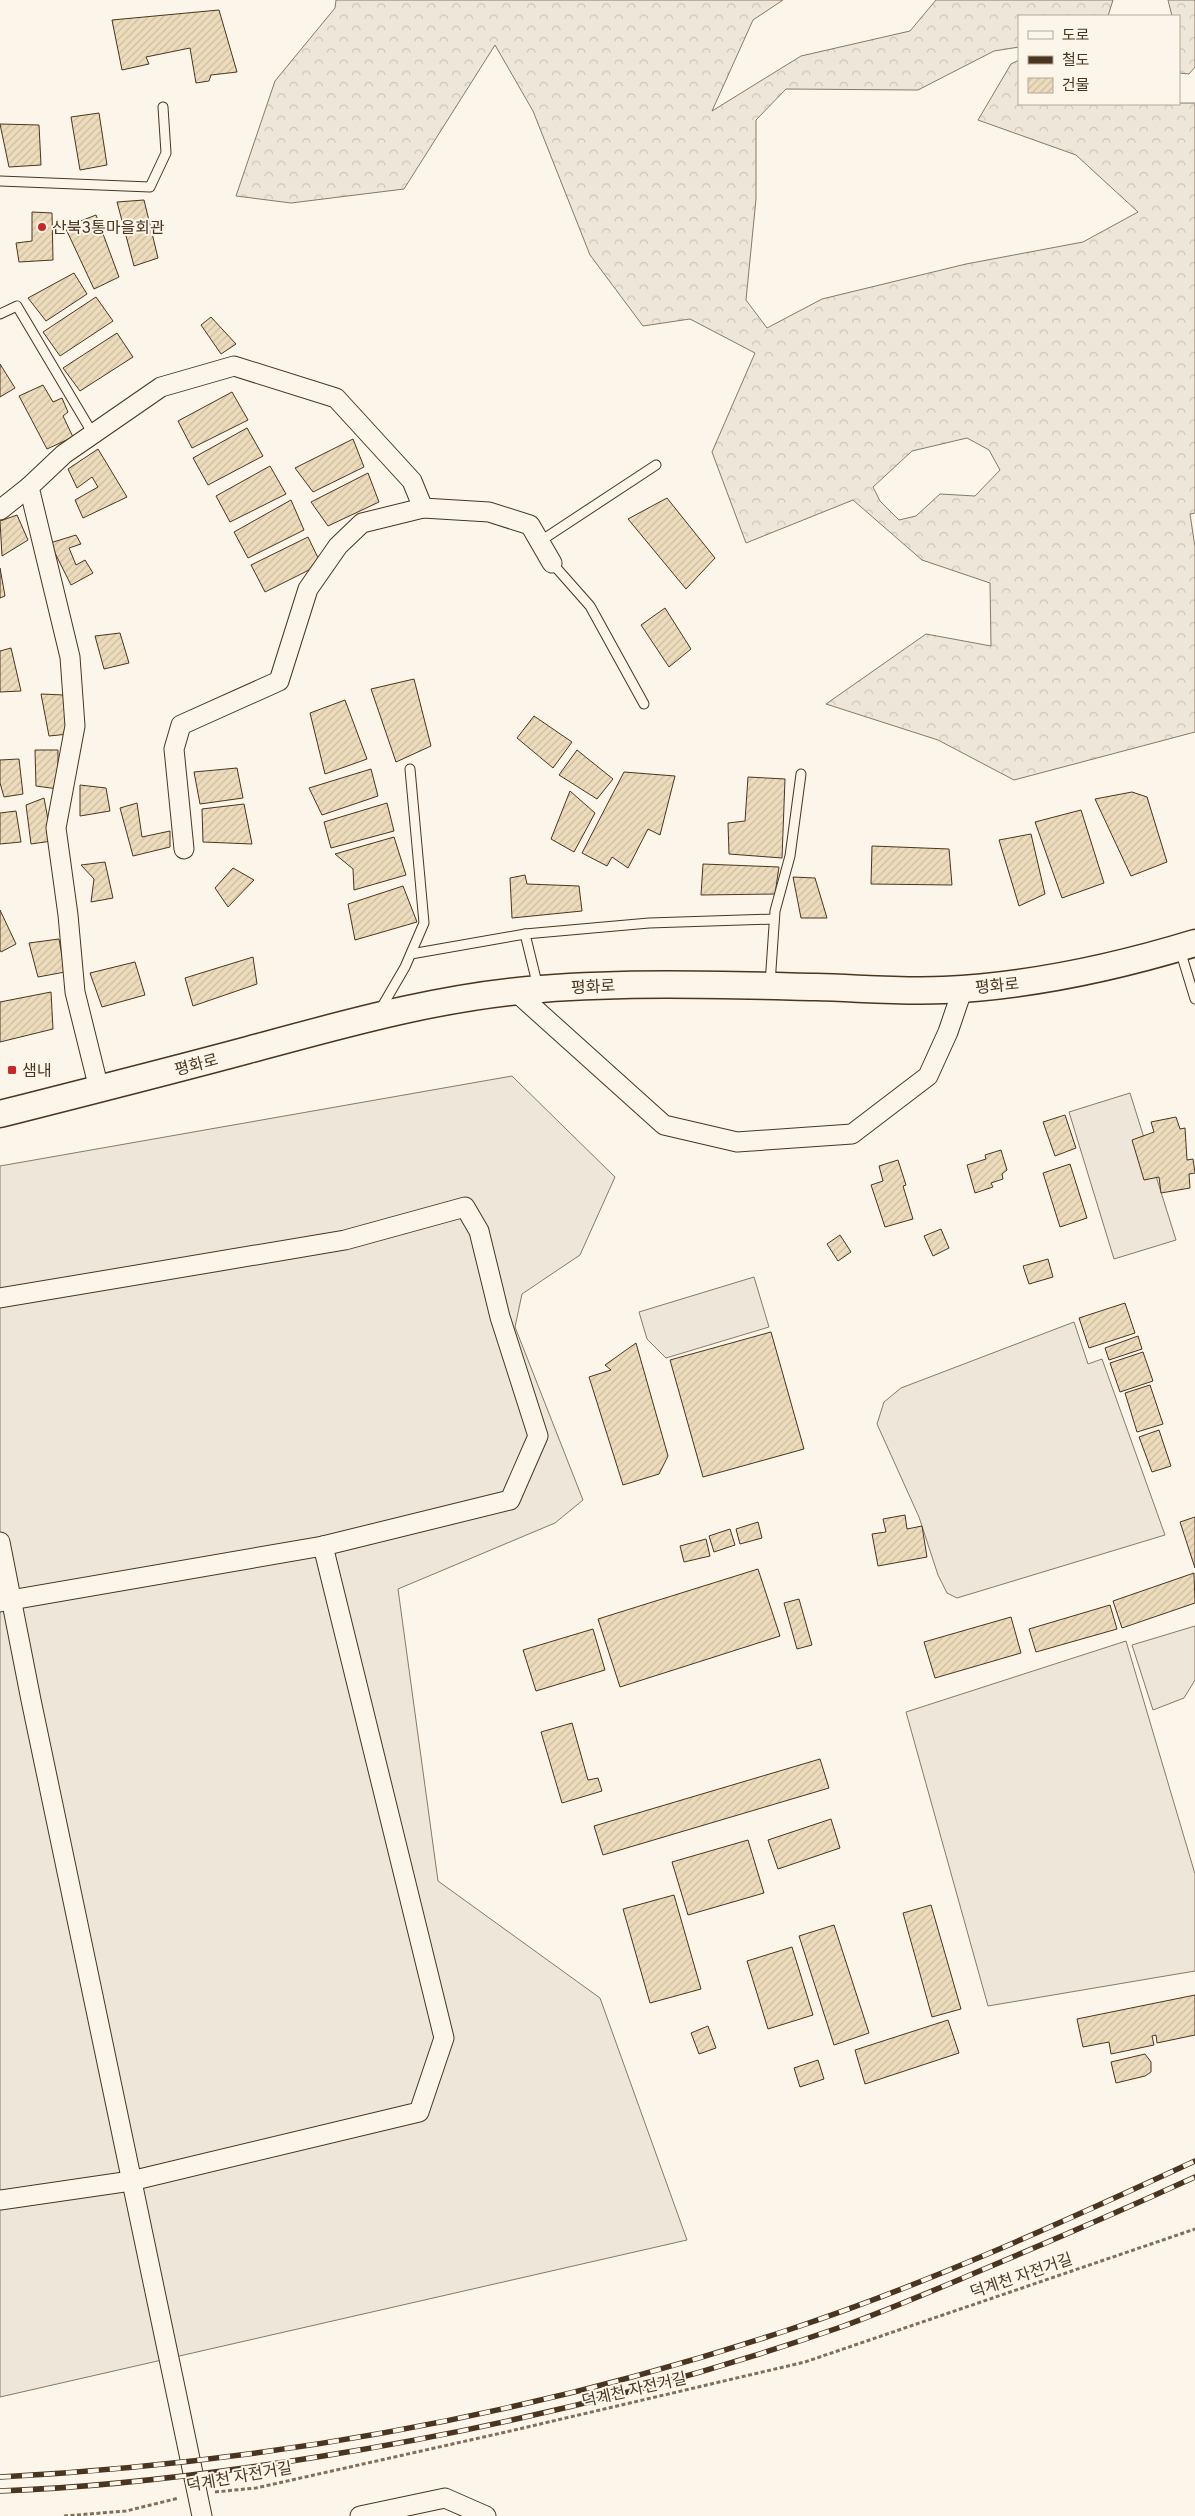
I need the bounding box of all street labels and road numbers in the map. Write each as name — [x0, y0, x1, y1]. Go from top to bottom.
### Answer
street label: 평화로 — [974, 975, 1020, 999]
street label: 평화로 — [571, 977, 616, 999]
street label: 평화로 — [173, 1050, 221, 1081]
street label: 덕계천 자전거길 — [968, 2250, 1075, 2304]
street label: 덕계천 자전거길 — [580, 2369, 689, 2413]
street label: 덕계천 자전거길 — [185, 2459, 294, 2497]

